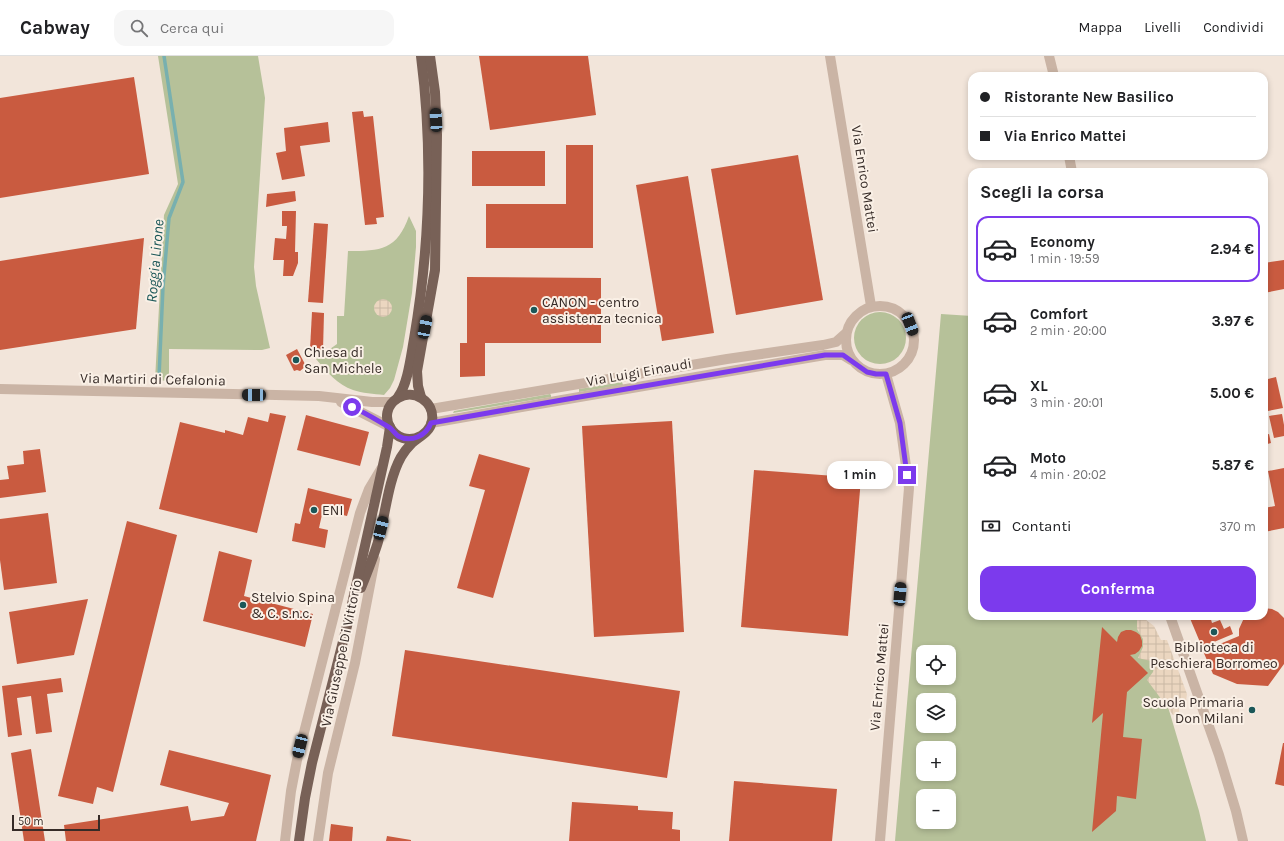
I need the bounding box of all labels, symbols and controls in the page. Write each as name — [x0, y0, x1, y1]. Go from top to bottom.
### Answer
search box — [114, 10, 394, 46]
text: Cabway — [20, 17, 90, 39]
icon: search — [128, 17, 150, 39]
text: Cerca qui — [160, 19, 224, 37]
text: Mappa — [1079, 19, 1122, 36]
text: Livelli — [1144, 19, 1181, 36]
text: Condividi — [1203, 19, 1264, 36]
text: Ristorante New Basilico — [1004, 88, 1174, 106]
car — [429, 108, 443, 132]
street label: Via Enrico Mattei — [848, 124, 881, 234]
text: Via Enrico Mattei — [1004, 127, 1126, 145]
text: Scegli la corsa — [980, 181, 1104, 203]
water label: Roggia Lirone — [142, 219, 168, 303]
icon: car — [982, 231, 1018, 267]
text: Economy — [1030, 233, 1095, 251]
text: 2.94 € — [1210, 240, 1254, 258]
text: 1 min · 19:59 — [1030, 251, 1099, 266]
place label: CANON - centro assistenza tecnica — [542, 294, 662, 327]
icon: car — [982, 303, 1018, 339]
marker: CANON - centro assistenza tecnica — [529, 305, 539, 315]
text: Comfort — [1030, 305, 1088, 323]
car — [900, 311, 920, 337]
text: 3.97 € — [1212, 312, 1254, 330]
car — [417, 314, 433, 340]
text: 2 min · 20:00 — [1030, 323, 1107, 338]
place label: Chiesa di San Michele — [304, 344, 382, 377]
marker: Chiesa di San Michele — [291, 355, 301, 365]
street label: Via Luigi Einaudi — [585, 355, 693, 390]
street label: Via Martiri di Cefalonia — [80, 370, 226, 389]
icon: car — [982, 375, 1018, 411]
text: XL — [1030, 377, 1048, 395]
text: 5.00 € — [1210, 384, 1254, 402]
car — [242, 389, 266, 401]
text: 3 min · 20:01 — [1030, 395, 1103, 410]
route start — [343, 398, 361, 416]
icon: car — [982, 447, 1018, 483]
text: Moto — [1030, 449, 1066, 467]
text: 5.87 € — [1212, 456, 1254, 474]
callout: 1 min — [827, 461, 893, 489]
route end — [898, 466, 916, 484]
text: 1 min — [844, 467, 876, 482]
text: 4 min · 20:02 — [1030, 467, 1106, 482]
place label: ENI — [322, 502, 343, 519]
marker: ENI — [309, 505, 319, 515]
car — [372, 515, 390, 541]
icon: cash — [980, 515, 1002, 537]
text: Contanti — [1012, 517, 1072, 535]
text: 370 m — [1219, 519, 1256, 534]
button: Conferma — [980, 566, 1256, 612]
street label: Via Giuseppe Di Vittorio — [318, 578, 365, 728]
car — [893, 582, 907, 606]
place label: Stelvio Spina & C. s.n.c. — [251, 589, 335, 622]
marker: Stelvio Spina & C. s.n.c. — [238, 600, 248, 610]
street label: Via Enrico Mattei — [866, 622, 893, 732]
marker: Biblioteca di Peschiera Borromeo — [1209, 627, 1219, 637]
place label: Biblioteca di Peschiera Borromeo — [1150, 639, 1278, 672]
map controls — [916, 645, 956, 829]
button: locate — [916, 645, 956, 685]
button: layers — [916, 693, 956, 733]
place label: Scuola Primaria Don Milani — [1143, 694, 1244, 727]
marker: Scuola Primaria Don Milani — [1247, 705, 1257, 715]
car — [291, 733, 309, 759]
button: + — [916, 741, 956, 781]
button: − — [916, 789, 956, 829]
scale bar — [12, 813, 100, 832]
text: 50 m — [18, 815, 44, 828]

